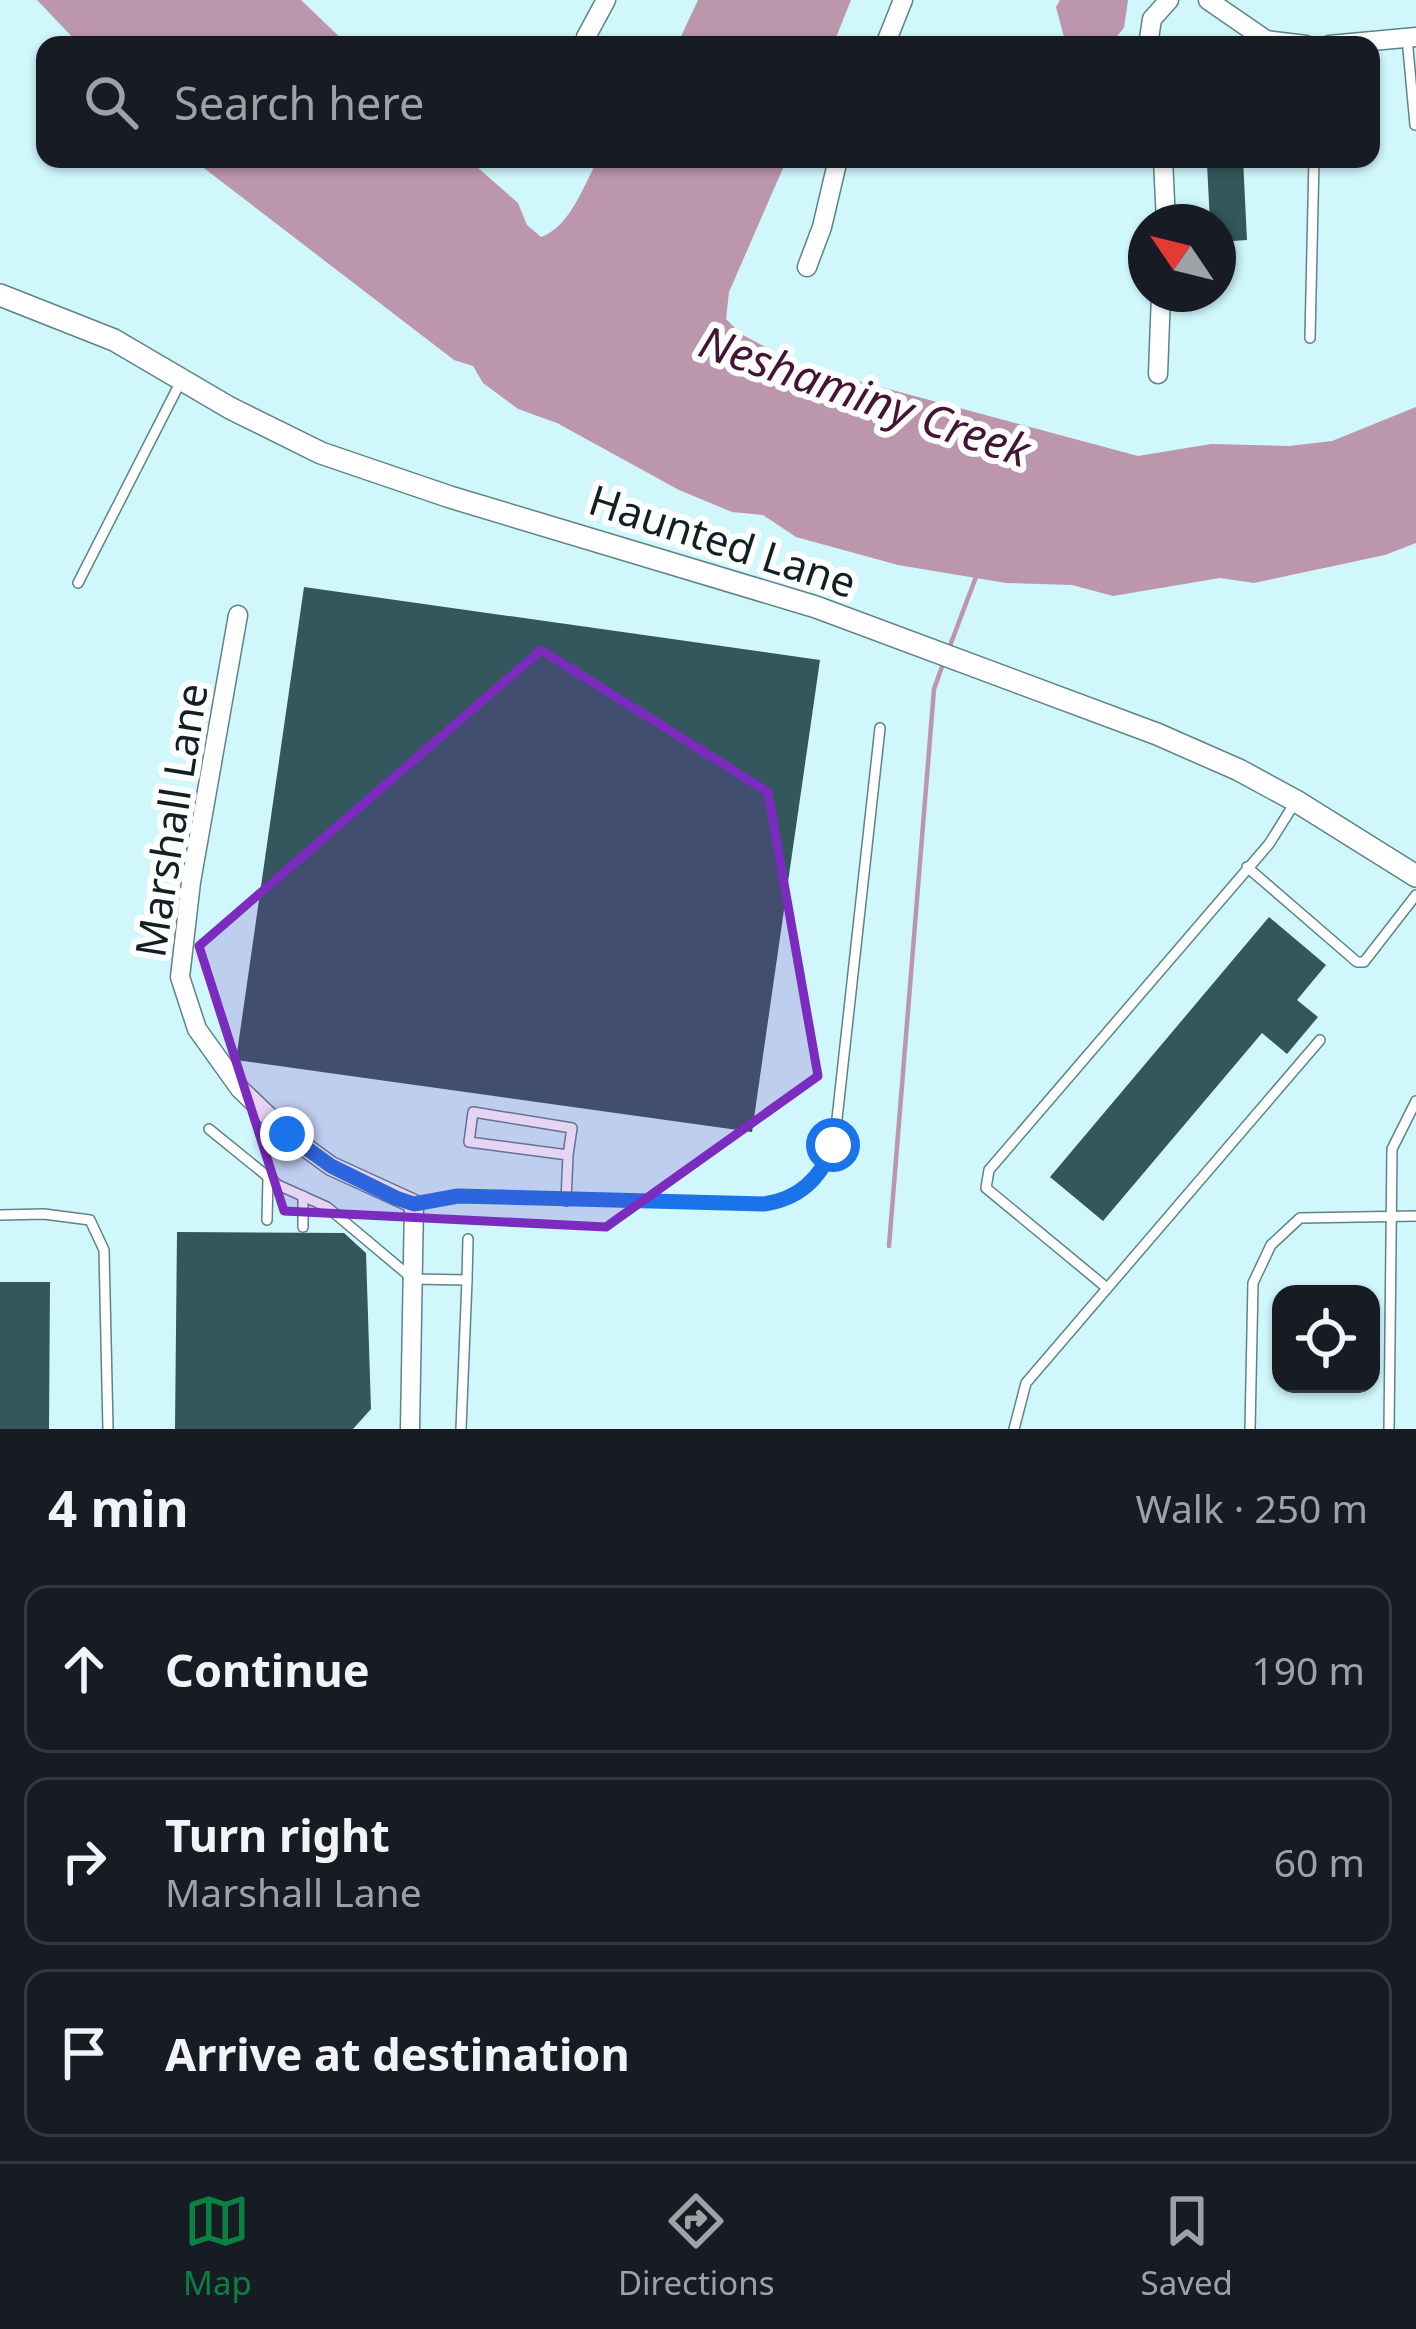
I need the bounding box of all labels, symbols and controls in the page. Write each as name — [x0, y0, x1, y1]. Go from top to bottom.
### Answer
search box — [36, 36, 1380, 168]
icon: search — [78, 69, 144, 135]
text: Search here — [174, 72, 424, 133]
north arrow — [1128, 204, 1236, 312]
water label: Neshaminy Creek — [692, 310, 1040, 481]
street label: Haunted Lane — [582, 470, 864, 610]
street label: Marshall Lane — [120, 679, 220, 961]
route end — [260, 1107, 314, 1161]
route start — [806, 1118, 860, 1172]
map controls — [1272, 1285, 1380, 1393]
button: locate — [1272, 1285, 1380, 1393]
text: 4 min — [48, 1472, 189, 1542]
text: Walk · 250 m — [1135, 1481, 1368, 1534]
icon: ahead — [51, 1636, 117, 1702]
text: Continue — [165, 1639, 370, 1700]
text: 190 m — [1251, 1643, 1365, 1696]
text: Turn right — [165, 1804, 390, 1865]
icon: right — [51, 1828, 117, 1894]
text: 60 m — [1274, 1835, 1365, 1888]
text: Marshall Lane — [165, 1865, 422, 1918]
icon: arrive — [51, 2020, 117, 2086]
text: Arrive at destination — [165, 2023, 630, 2084]
tab: Map — [183, 2188, 252, 2305]
tab: Directions — [618, 2188, 775, 2305]
tab: Saved — [1141, 2188, 1233, 2305]

